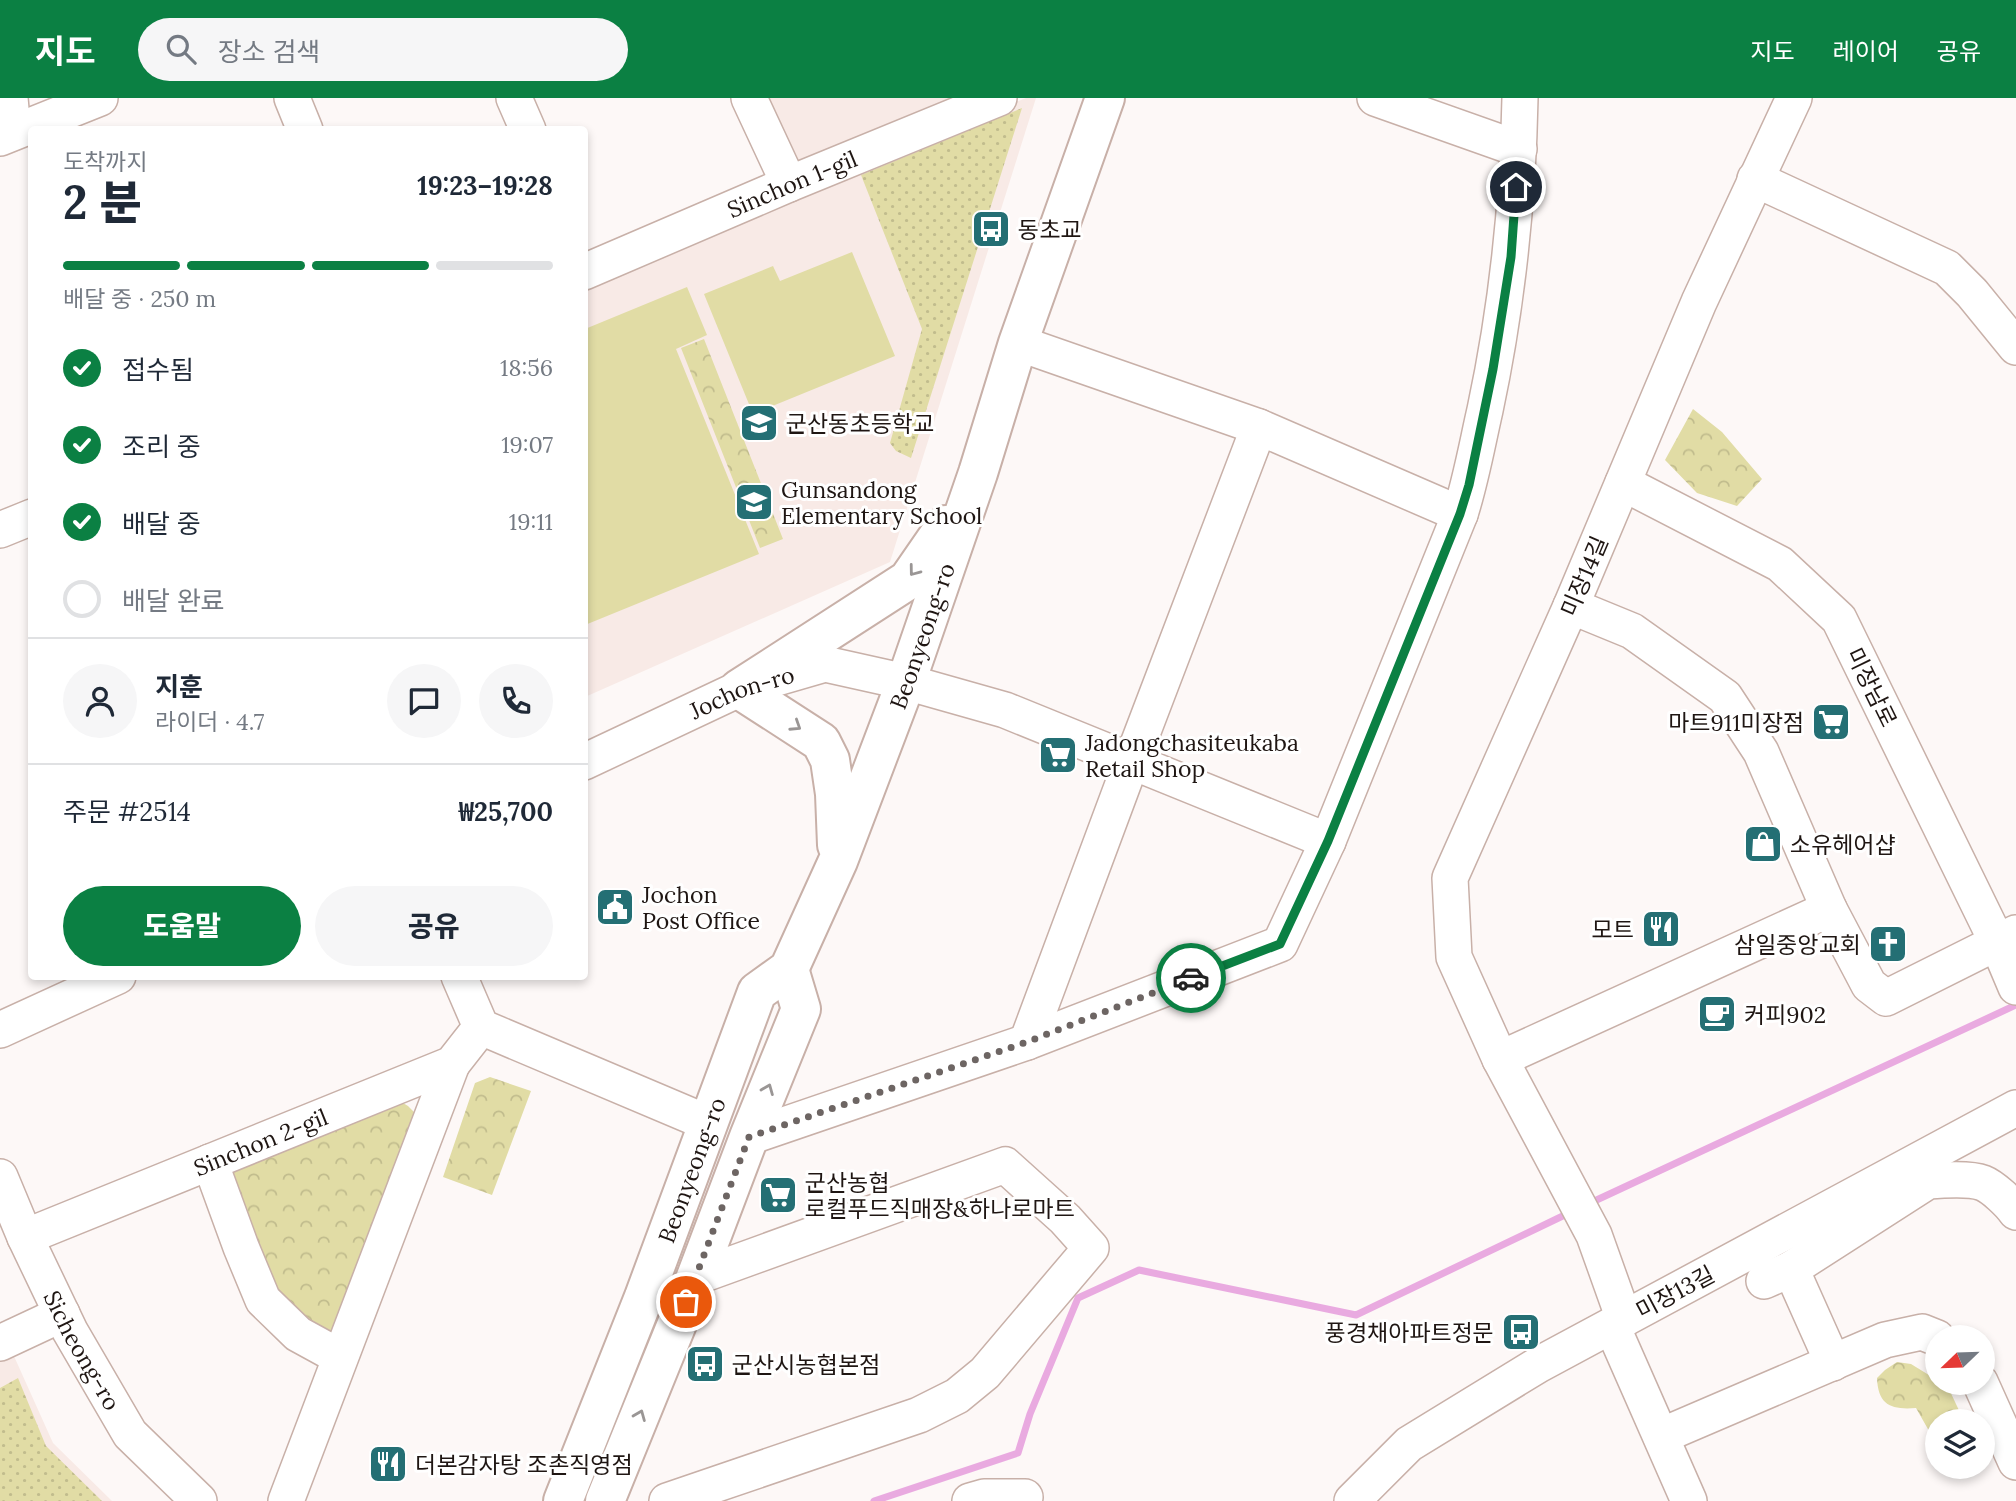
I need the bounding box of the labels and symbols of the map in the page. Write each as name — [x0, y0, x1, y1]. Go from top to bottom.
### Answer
street label: Sinchon 1-gil — [722, 143, 861, 223]
pin — [1486, 157, 1546, 217]
bus stop icon: 동초교 — [970, 208, 1012, 250]
place label: 동초교 — [1018, 215, 1081, 244]
school or university icon: 군산동초등학교 — [738, 402, 780, 444]
place label: 군산동초등학교 — [786, 409, 934, 438]
place label: Gunsandong Elementary School — [781, 475, 982, 530]
school or university icon: Gunsandong Elementary School — [733, 481, 775, 523]
street label: 미장14길 — [1554, 532, 1614, 620]
street label: Beonyeong-ro — [883, 559, 960, 713]
one-way arrow — [910, 563, 923, 576]
street label: 미장남로 — [1840, 643, 1904, 731]
street label: Jochon-ro — [684, 659, 797, 725]
supermarket icon: 마트911미장점 — [1810, 701, 1852, 743]
place label: 마트911미장점 — [1668, 708, 1804, 737]
one-way arrow — [788, 718, 801, 730]
place label: Jadongchasiteukaba Retail Shop — [1084, 728, 1299, 783]
supermarket icon: Jadongchasiteukaba Retail Shop — [1037, 734, 1079, 776]
shop icon: 소유헤어샵 — [1742, 823, 1784, 865]
place label: 소유헤어샵 — [1790, 830, 1896, 859]
place label: Jochon Post Office — [641, 880, 760, 935]
public building icon: Jochon Post Office — [594, 886, 636, 928]
restaurant icon: 모트 — [1640, 908, 1682, 950]
place label: 모트 — [1592, 915, 1634, 944]
church icon: 삼일중앙교회 — [1867, 923, 1909, 965]
place label: 삼일중앙교회 — [1734, 930, 1861, 959]
courier — [1156, 943, 1226, 1013]
cafe icon: 커피902 — [1696, 993, 1738, 1035]
place label: 커피902 — [1744, 1000, 1826, 1029]
one-way arrow — [760, 1084, 774, 1096]
street label: Beonyeong-ro — [651, 1093, 731, 1247]
street label: Sinchon 2-gil — [189, 1102, 332, 1182]
place label: 군산농협 로컬푸드직매장&하나로마트 — [805, 1168, 1075, 1223]
supermarket icon: 군산농협 로컬푸드직매장&하나로마트 — [757, 1174, 799, 1216]
street label: 미장13길 — [1631, 1259, 1719, 1325]
pin — [656, 1272, 716, 1332]
street label: Sicheong-ro — [38, 1286, 127, 1415]
bus stop icon: 풍경채아파트정문 — [1500, 1311, 1542, 1353]
place label: 풍경채아파트정문 — [1325, 1318, 1494, 1347]
north arrow — [1925, 1325, 1995, 1395]
bus stop icon: 군산시농협본점 — [684, 1343, 726, 1385]
place label: 군산시농협본점 — [732, 1350, 880, 1379]
one-way arrow — [632, 1410, 646, 1422]
restaurant icon: 더본감자탕 조촌직영점 — [367, 1443, 409, 1485]
place label: 더본감자탕 조촌직영점 — [415, 1450, 633, 1479]

